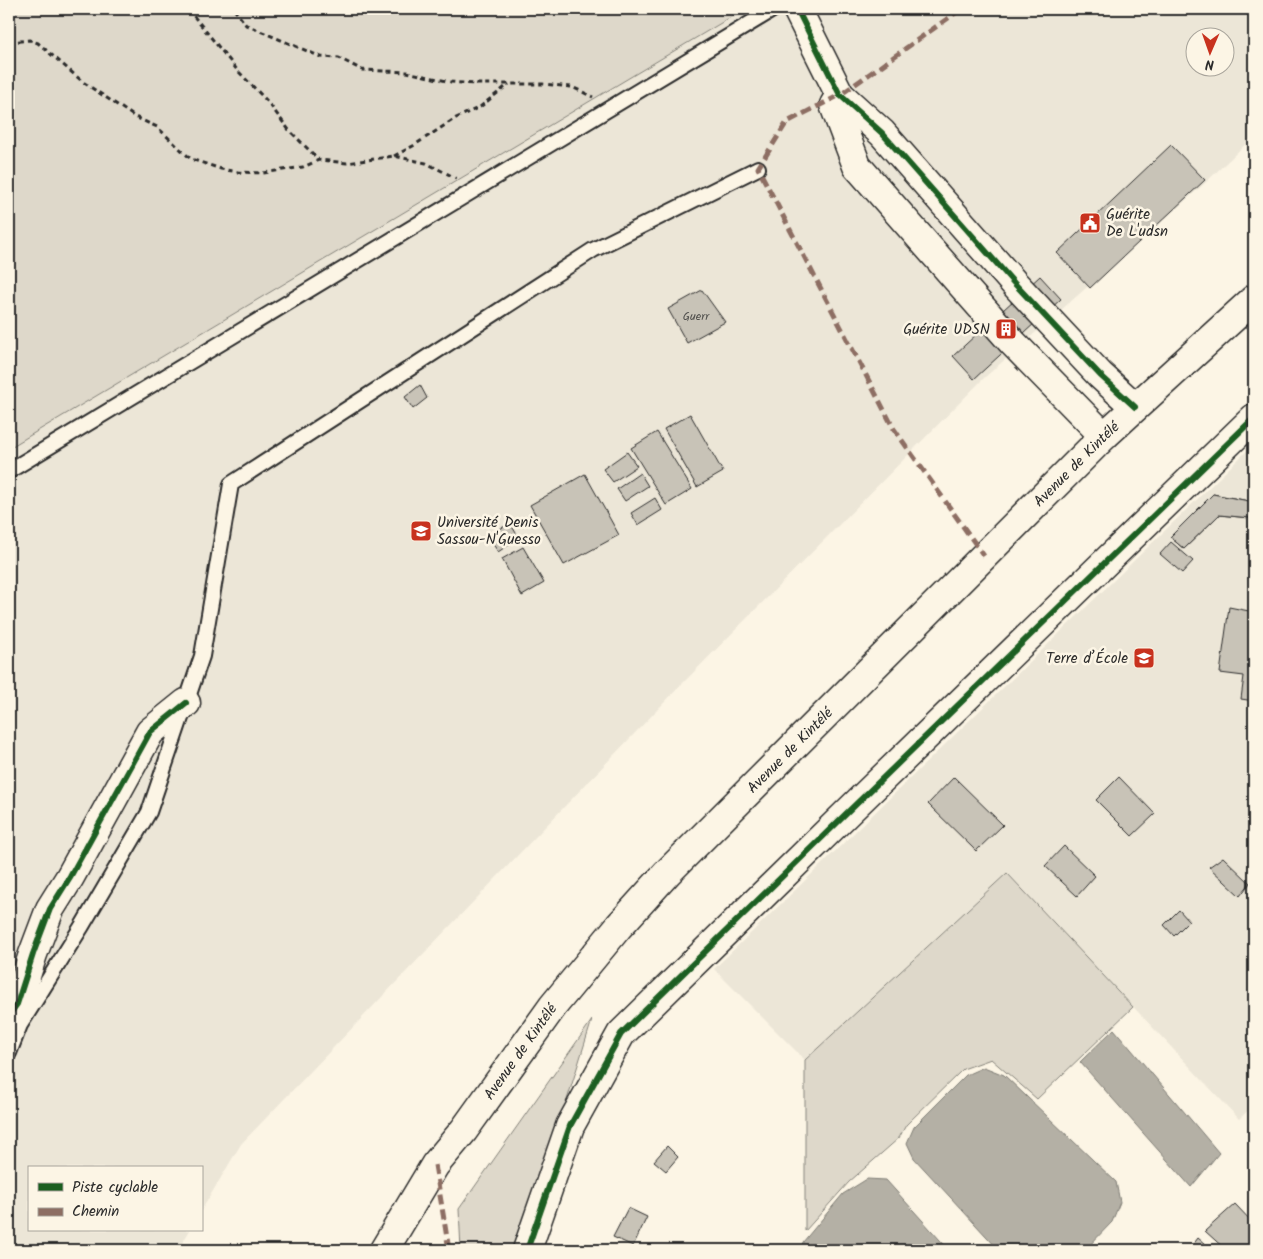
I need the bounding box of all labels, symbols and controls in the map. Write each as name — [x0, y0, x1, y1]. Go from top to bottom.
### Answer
north arrow — [1186, 28, 1236, 78]
text: N — [1205, 53, 1214, 75]
place label: Guérite De L'udsn — [1106, 203, 1168, 244]
public building icon: Guérite De L'udsn — [1078, 211, 1102, 235]
house number: Guerr — [683, 307, 710, 326]
building icon: Guérite UDSN — [994, 317, 1018, 341]
place label: Guérite UDSN — [903, 318, 990, 342]
street label: Avenue de Kintélé — [1028, 415, 1127, 513]
place label: Université Denis Sassou-N'Guesso — [437, 511, 541, 552]
school or university icon: Université Denis Sassou-N'Guesso — [409, 519, 433, 543]
school or university icon: Terre d’École — [1132, 646, 1156, 670]
place label: Terre d’École — [1046, 647, 1128, 671]
street label: Avenue de Kintélé — [742, 701, 840, 800]
street label: Avenue de Kintélé — [478, 998, 565, 1105]
legend — [28, 1166, 202, 1232]
text: Piste cyclable — [72, 1176, 158, 1200]
text: Chemin — [72, 1200, 119, 1224]

